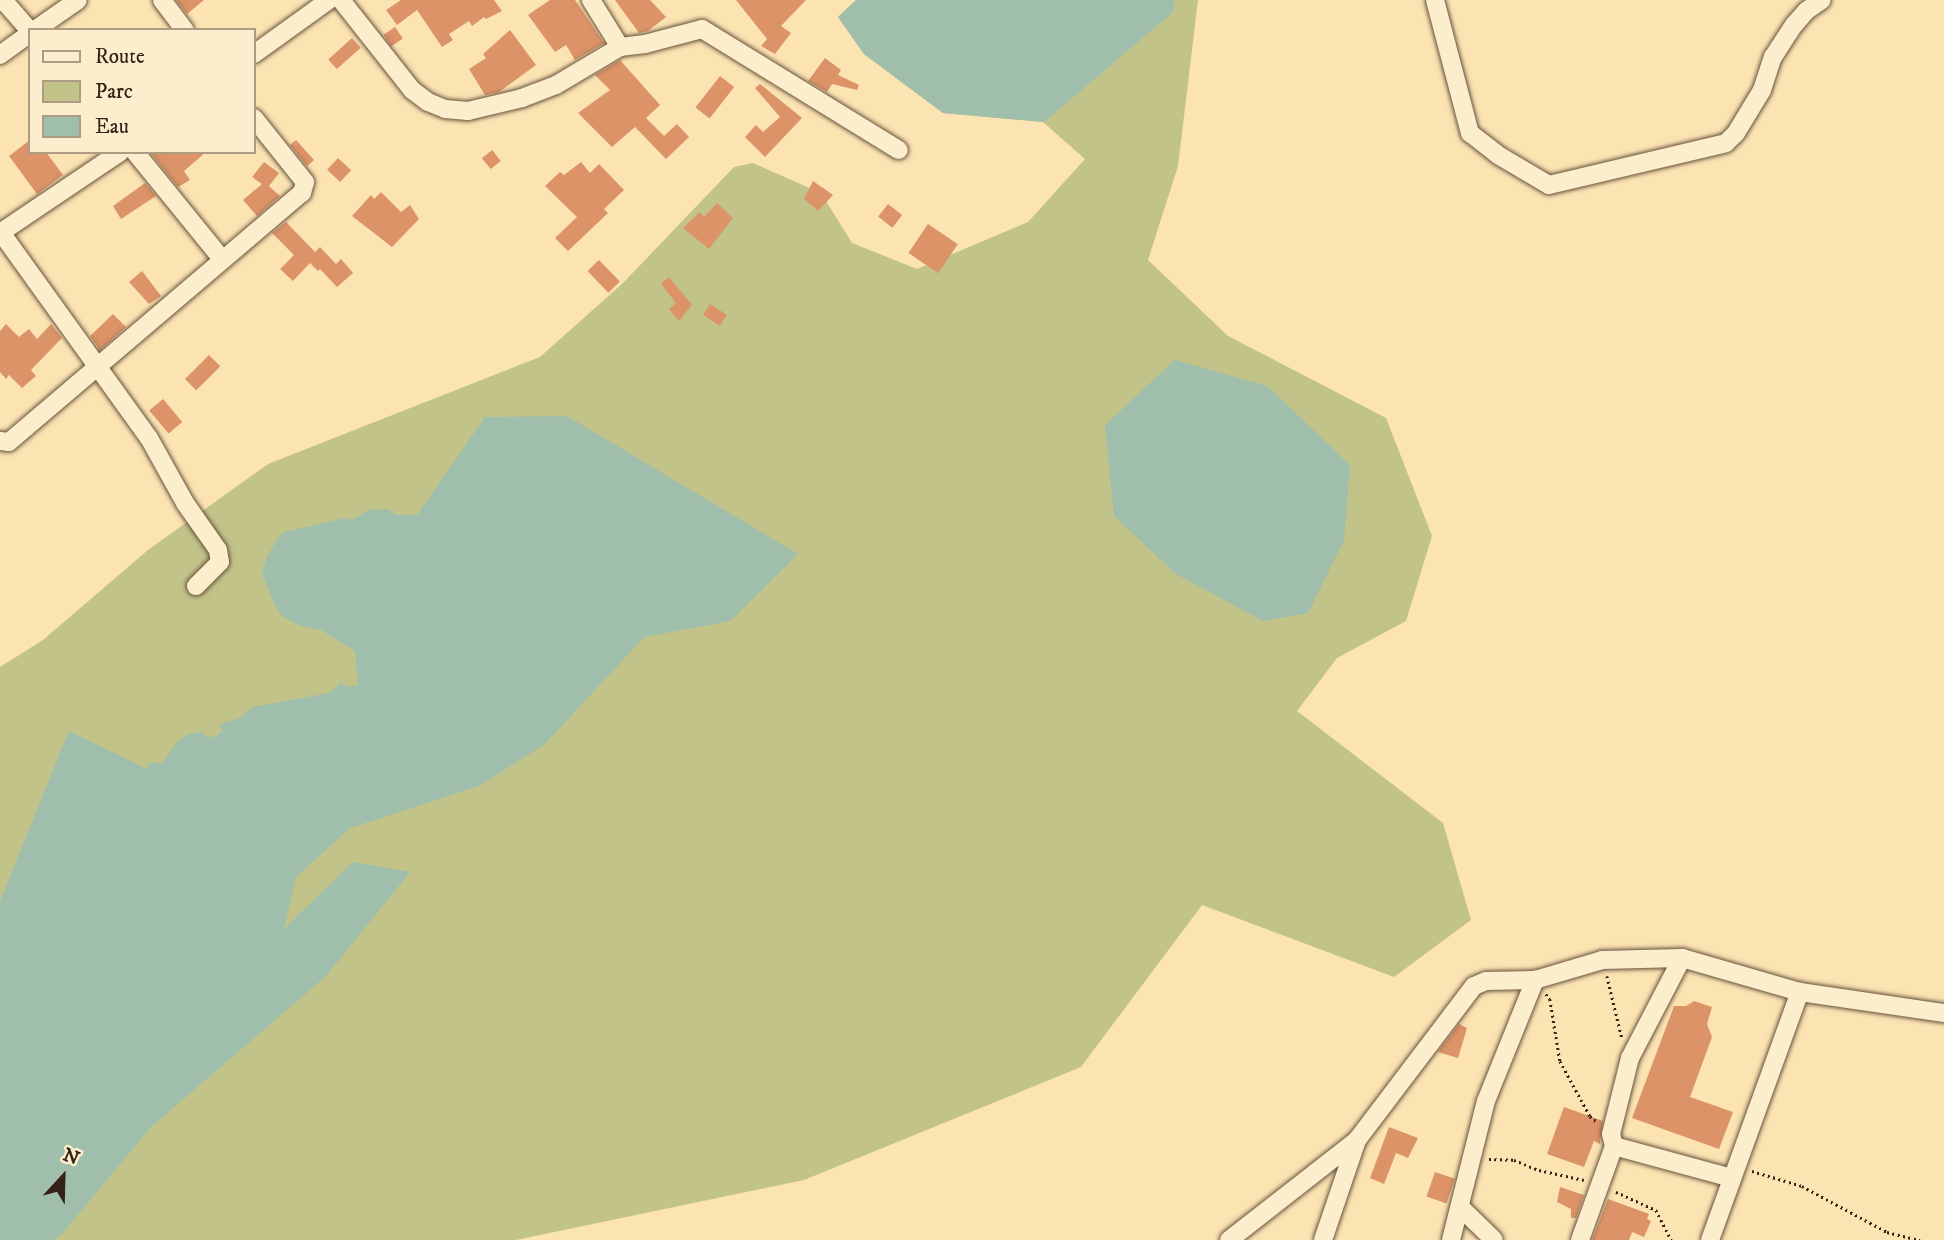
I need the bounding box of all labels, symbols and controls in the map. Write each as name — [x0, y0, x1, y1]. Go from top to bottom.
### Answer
legend — [28, 28, 256, 154]
text: Route — [95, 44, 145, 70]
text: Parc — [95, 79, 133, 105]
text: Eau — [95, 114, 129, 140]
north arrow — [28, 1142, 98, 1212]
text: N — [60, 1143, 83, 1171]

